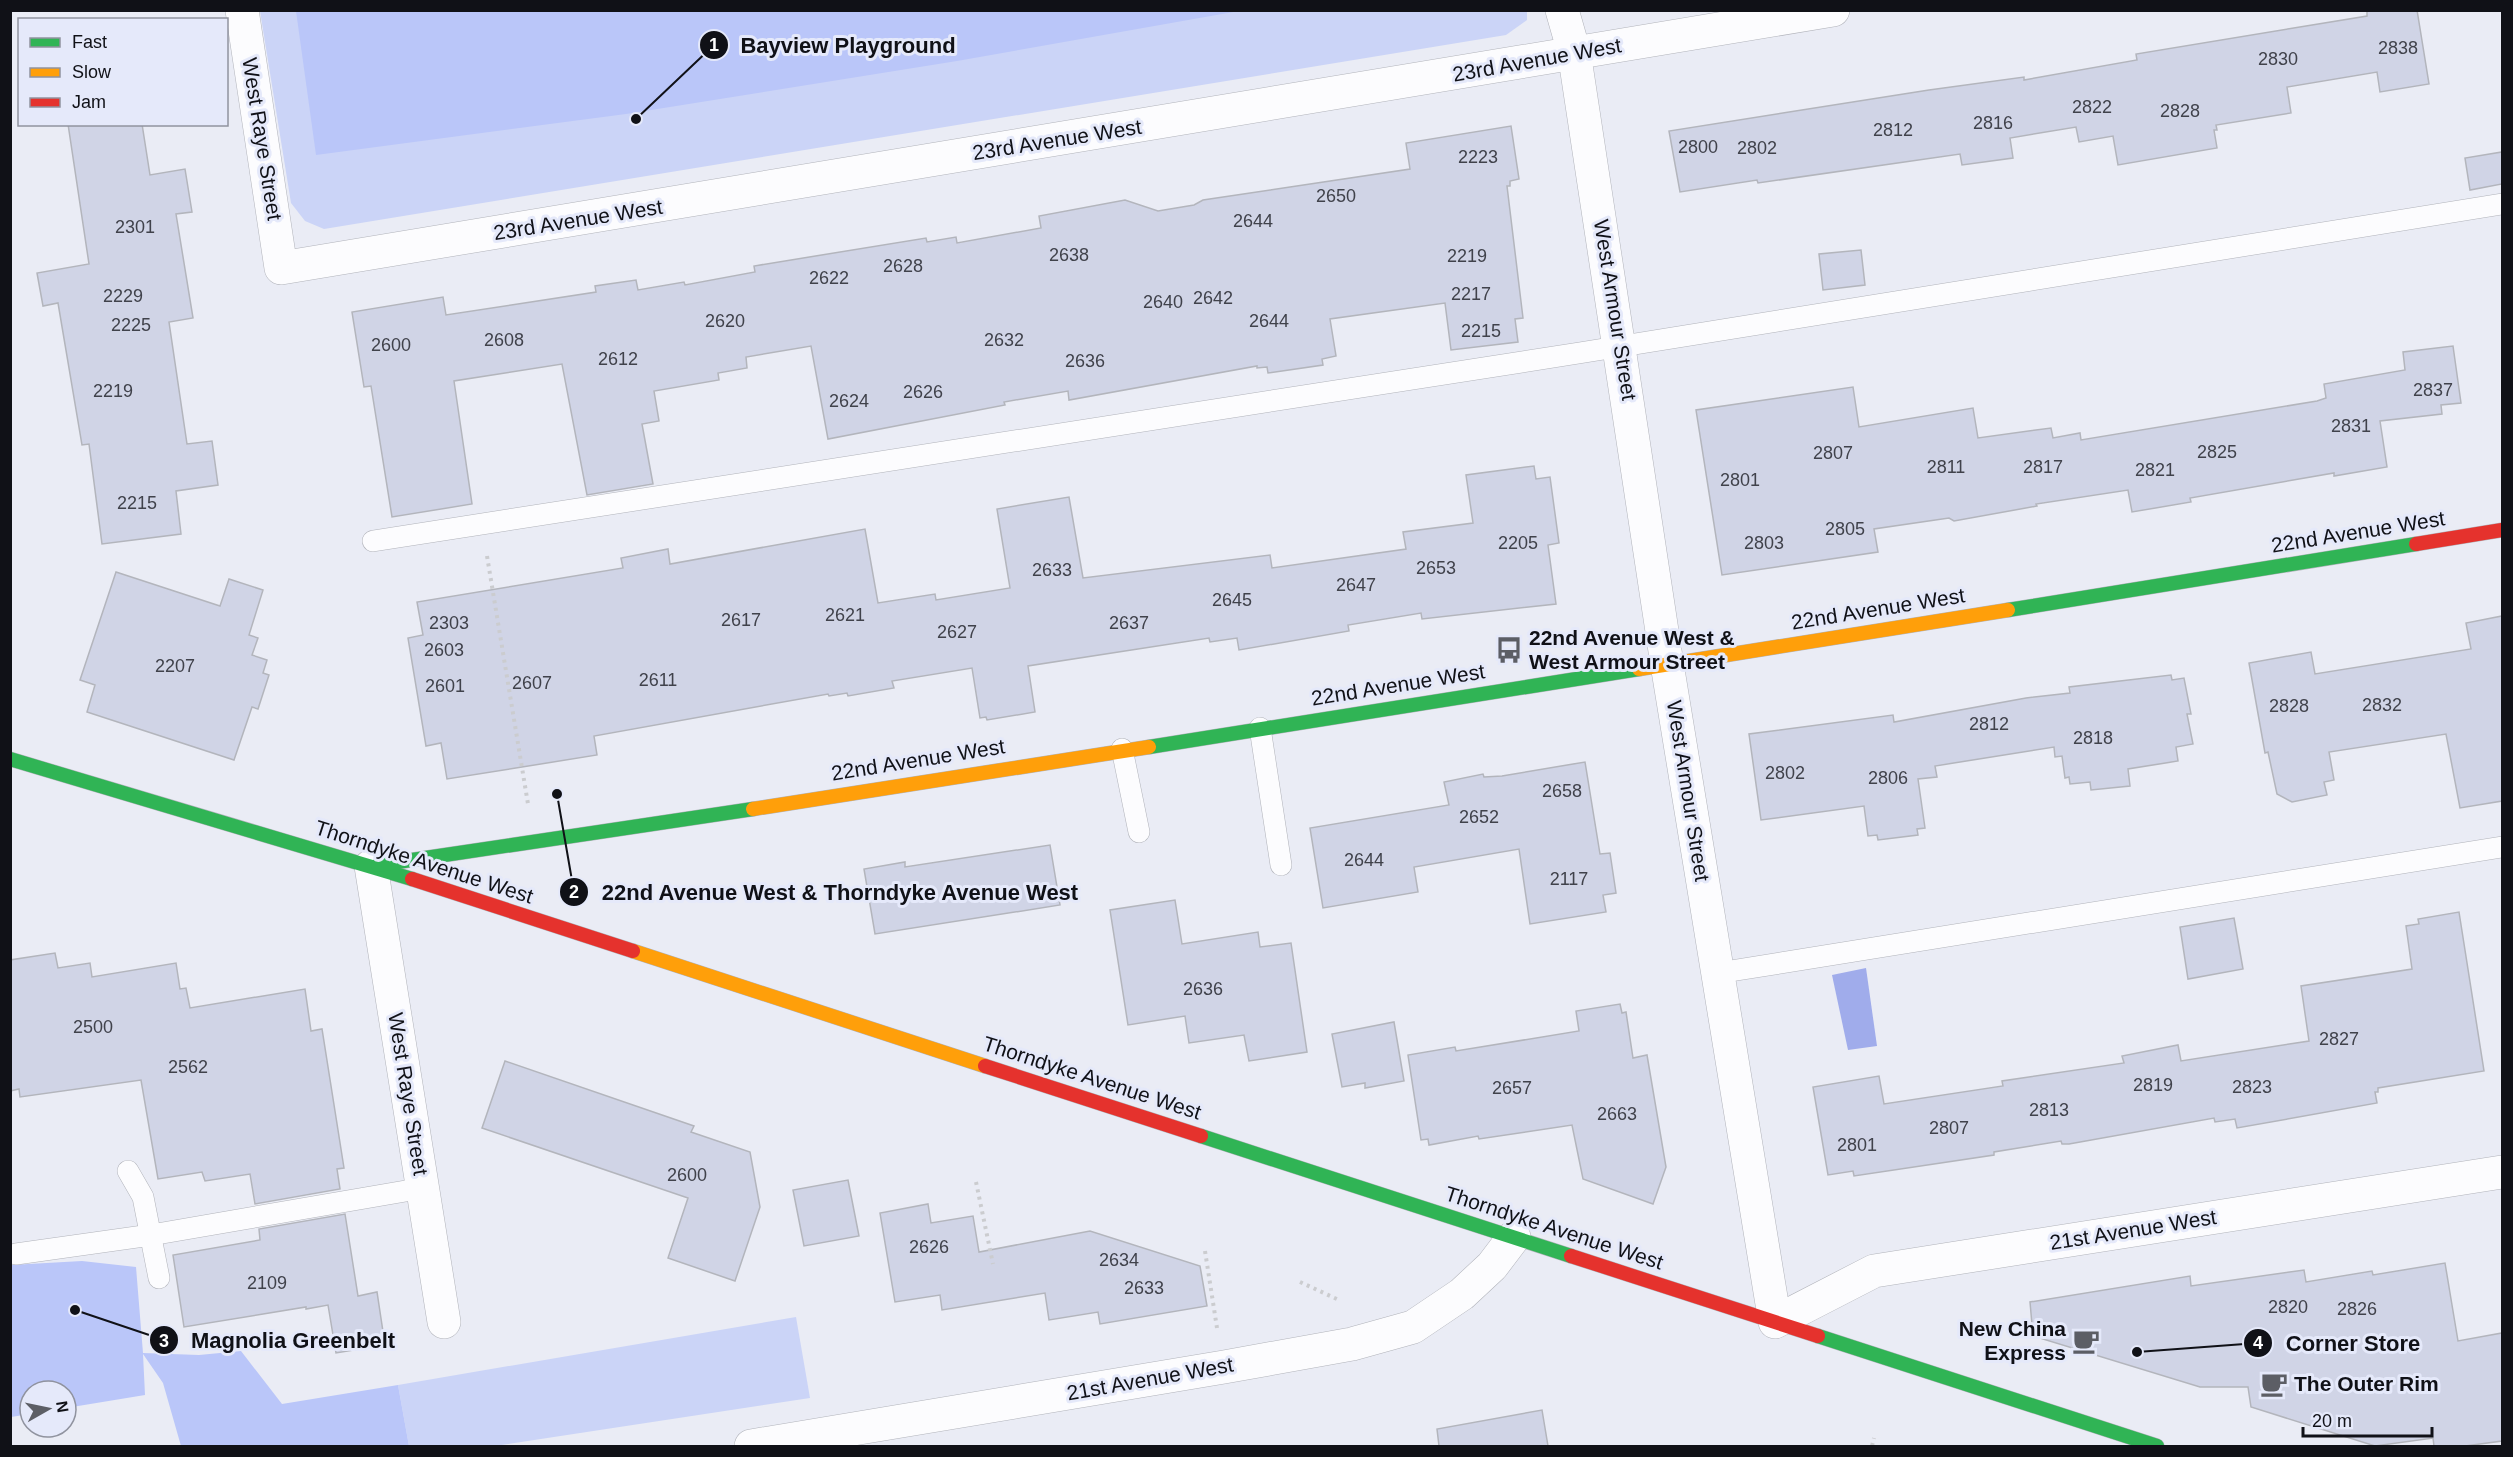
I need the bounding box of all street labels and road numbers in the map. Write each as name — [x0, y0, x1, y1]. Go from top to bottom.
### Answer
street label: 23rd Avenue West — [1451, 33, 1623, 86]
street label: West Raye Street — [238, 56, 287, 222]
street label: 23rd Avenue West — [971, 115, 1143, 164]
street label: 23rd Avenue West — [492, 195, 664, 244]
street label: West Armour Street — [1590, 218, 1641, 402]
street label: 22nd Avenue West — [2269, 506, 2447, 557]
street label: 22nd Avenue West — [1789, 583, 1967, 634]
street label: 22nd Avenue West — [1309, 659, 1487, 710]
street label: West Armour Street — [1663, 699, 1714, 883]
street label: 22nd Avenue West — [829, 734, 1007, 785]
street label: Thorndyke Avenue West — [312, 815, 536, 908]
street label: West Raye Street — [384, 1011, 433, 1177]
street label: Thorndyke Avenue West — [980, 1031, 1204, 1124]
street label: Thorndyke Avenue West — [1442, 1181, 1666, 1274]
street label: 21st Avenue West — [2048, 1205, 2218, 1254]
street label: 21st Avenue West — [1065, 1353, 1235, 1404]

